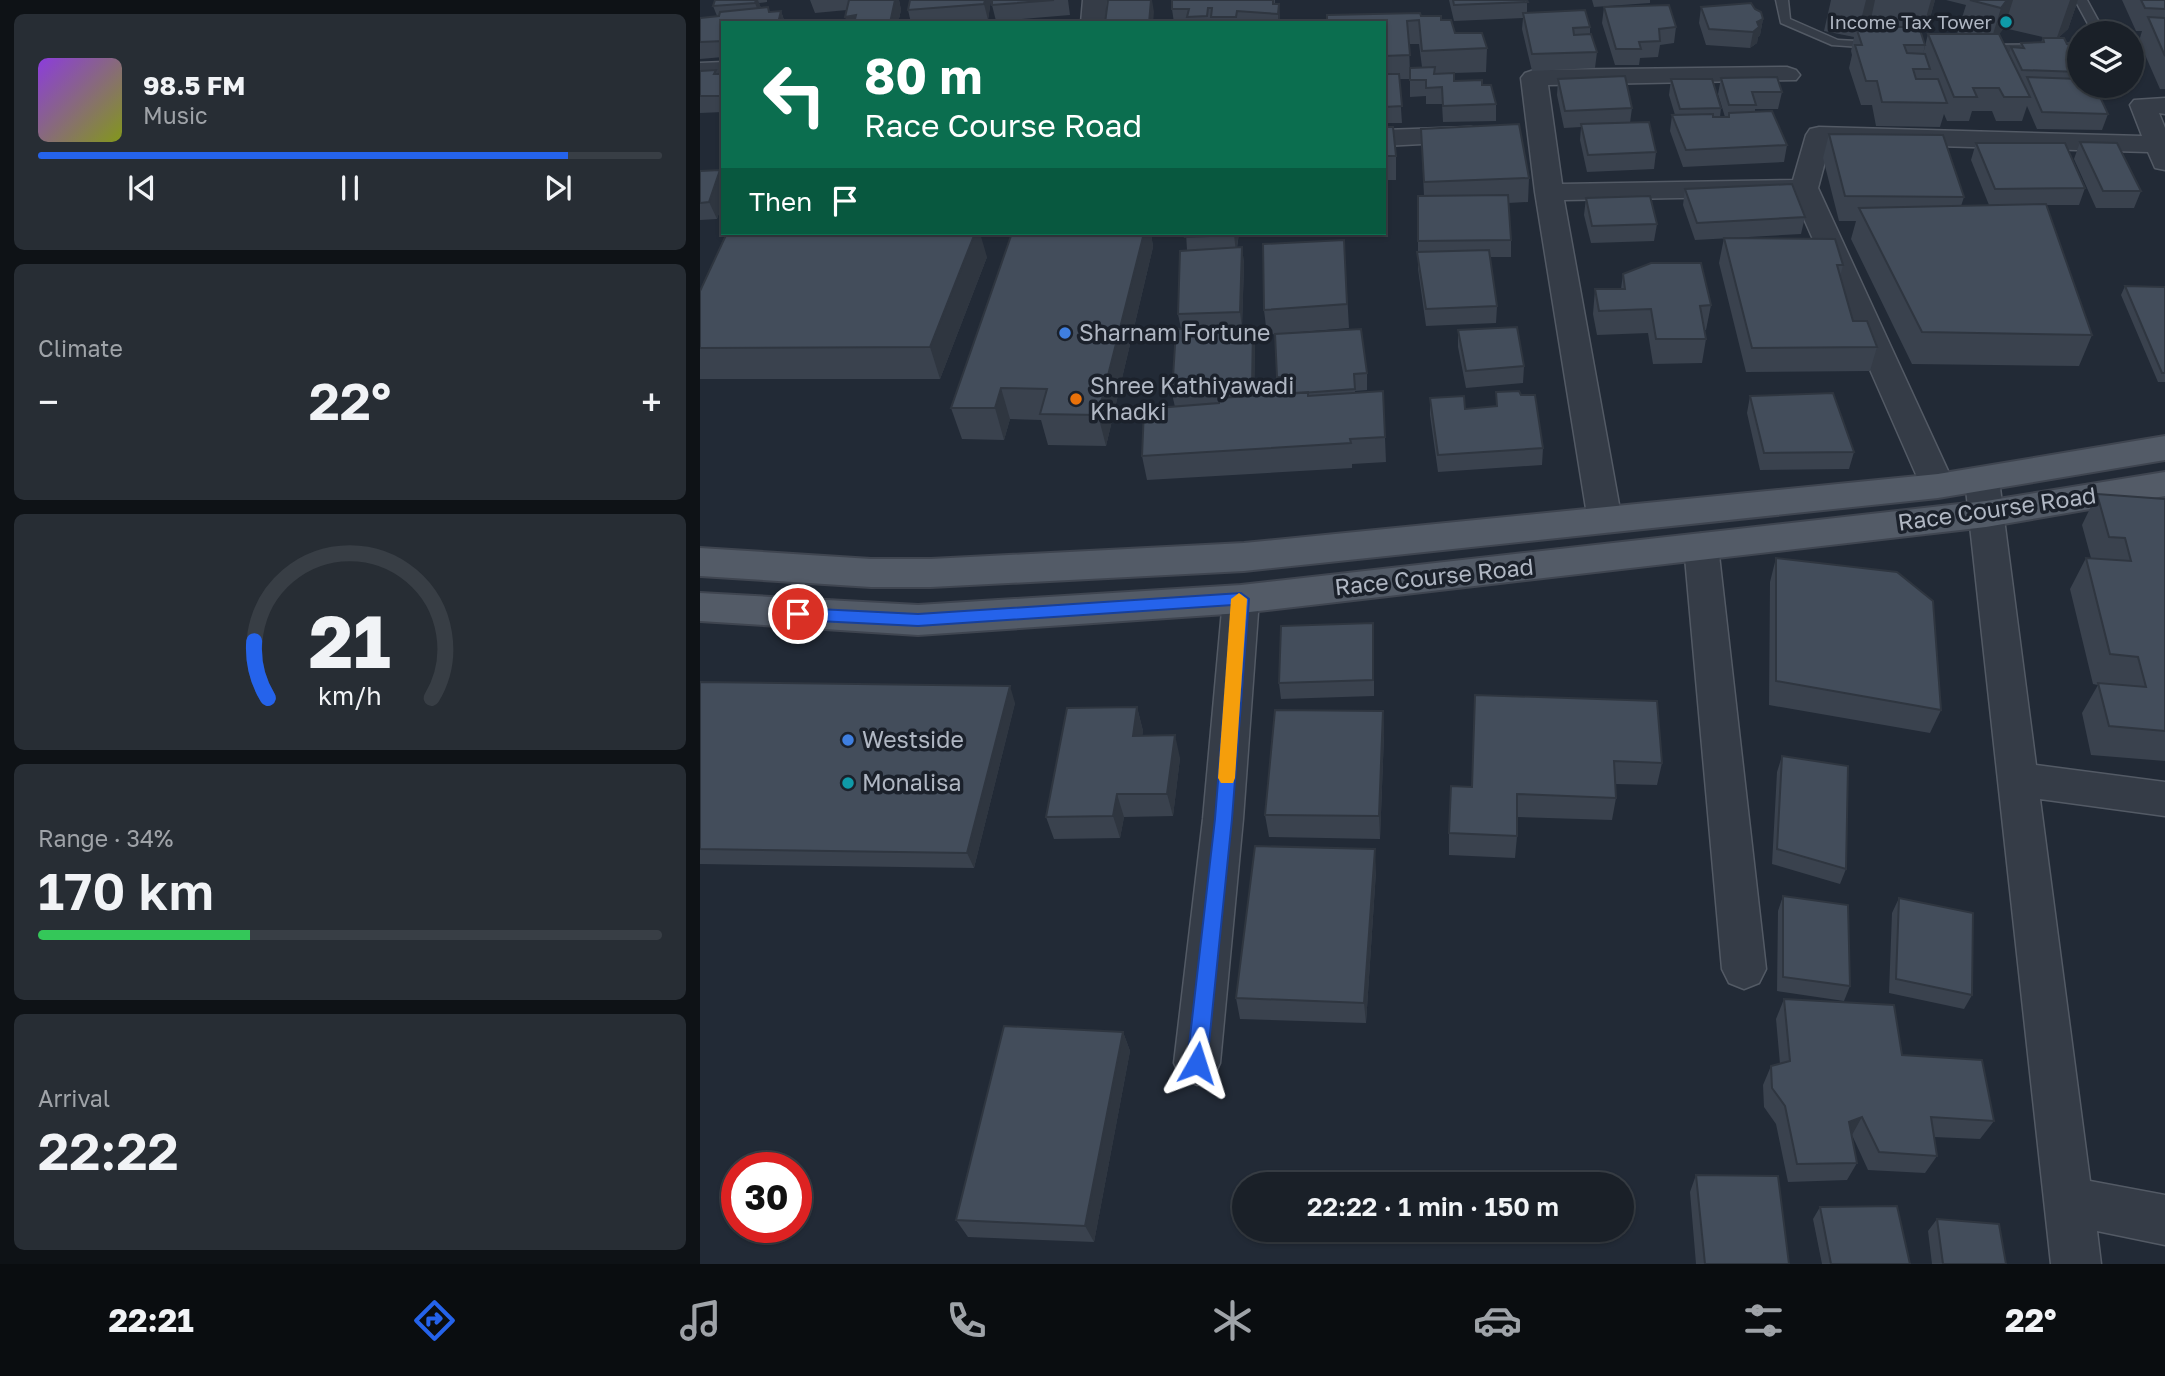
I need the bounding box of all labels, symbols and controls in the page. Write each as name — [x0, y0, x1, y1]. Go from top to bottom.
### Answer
place label: Income Tax Tower — [1829, 10, 1993, 33]
marker: Income Tax Tower — [1998, 14, 2014, 30]
map controls — [2067, 21, 2144, 98]
button: layers — [2067, 21, 2144, 98]
text: 80 m — [864, 46, 982, 105]
icon: left — [749, 49, 840, 140]
text: 98.5 FM — [143, 70, 245, 101]
text: Music — [143, 101, 208, 129]
text: Race Course Road — [864, 106, 1142, 144]
icon: previous — [123, 169, 161, 207]
icon: pause — [331, 169, 369, 207]
icon: next — [539, 169, 577, 207]
icon: arrive — [826, 182, 864, 220]
text: Then — [749, 186, 812, 217]
place label: Sharnam Fortune — [1079, 318, 1270, 346]
marker: Sharnam Fortune — [1057, 325, 1073, 341]
text: Climate — [38, 334, 123, 362]
text: 22° — [309, 369, 391, 431]
place label: Shree Kathiyawadi Khadki — [1090, 371, 1294, 425]
text: − — [38, 379, 59, 424]
text: + — [641, 379, 662, 424]
marker: Shree Kathiyawadi Khadki — [1068, 391, 1084, 407]
street label: Race Course Road — [1896, 480, 2098, 536]
street label: Race Course Road — [1333, 552, 1535, 600]
pin — [768, 584, 828, 644]
icon: arrive — [779, 595, 817, 633]
text: 21 — [309, 597, 391, 684]
text: km/h — [318, 680, 382, 711]
place label: Westside — [862, 725, 964, 753]
marker: Westside — [840, 732, 856, 748]
place label: Monalisa — [862, 768, 961, 796]
marker: Monalisa — [840, 775, 856, 791]
text: Range · 34% — [38, 824, 173, 852]
text: 170 km — [38, 859, 214, 921]
position arrow — [1160, 1026, 1234, 1100]
text: Arrival — [38, 1084, 110, 1112]
text: 22:22 — [38, 1119, 179, 1181]
speed limit sign: 30 — [721, 1152, 812, 1243]
text: 22:22 · 1 min · 150 m — [1307, 1191, 1559, 1222]
icon: directions — [410, 1296, 459, 1345]
icon: music — [676, 1296, 725, 1345]
icon: phone — [942, 1296, 991, 1345]
icon: climate — [1208, 1296, 1257, 1345]
icon: car — [1473, 1296, 1522, 1345]
icon: filters — [1739, 1296, 1788, 1345]
text: 22:21 — [108, 1301, 194, 1339]
text: 22° — [2005, 1301, 2057, 1339]

